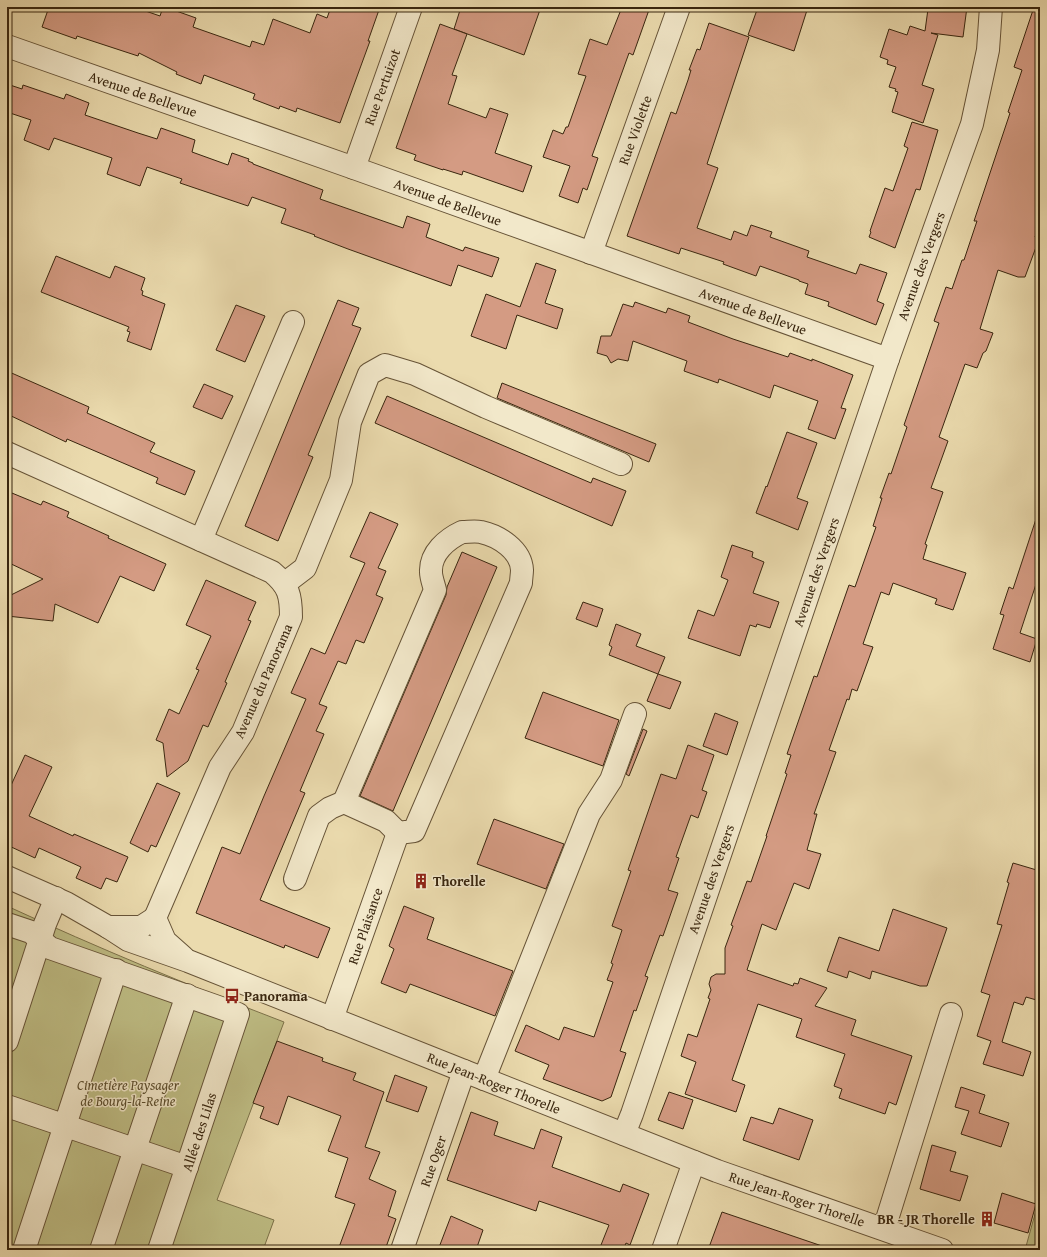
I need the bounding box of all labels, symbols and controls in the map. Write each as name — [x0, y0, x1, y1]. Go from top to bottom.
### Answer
street label: Rue Pertuizot — [359, 46, 405, 128]
street label: Avenue de Bellevue — [86, 66, 200, 122]
street label: Rue Violette — [613, 92, 657, 167]
street label: Avenue de Bellevue — [391, 173, 505, 231]
street label: Avenue des Vergers — [892, 209, 950, 323]
street label: Avenue de Bellevue — [696, 282, 810, 340]
street label: Avenue des Vergers — [788, 515, 844, 629]
street label: Avenue du Panorama — [229, 620, 297, 742]
street label: Avenue des Vergers — [683, 822, 739, 936]
place label: Thorelle — [433, 871, 486, 891]
building icon: Thorelle — [412, 872, 430, 890]
street label: Rue Plaisance — [343, 884, 388, 967]
place label: Panorama — [244, 986, 309, 1006]
bus stop icon: Panorama — [223, 987, 241, 1005]
street label: Rue Jean-Roger Thorelle — [424, 1047, 564, 1119]
park label: Cimetière Paysager de Bourg-la-Reine — [77, 1075, 180, 1111]
street label: Allée des Lilas — [177, 1090, 221, 1174]
street label: Rue Oger — [415, 1132, 451, 1189]
street label: Rue Jean-Roger Thorelle — [726, 1166, 868, 1232]
place label: BR - JR Thorelle — [877, 1209, 975, 1229]
building icon: BR - JR Thorelle — [978, 1210, 996, 1228]

